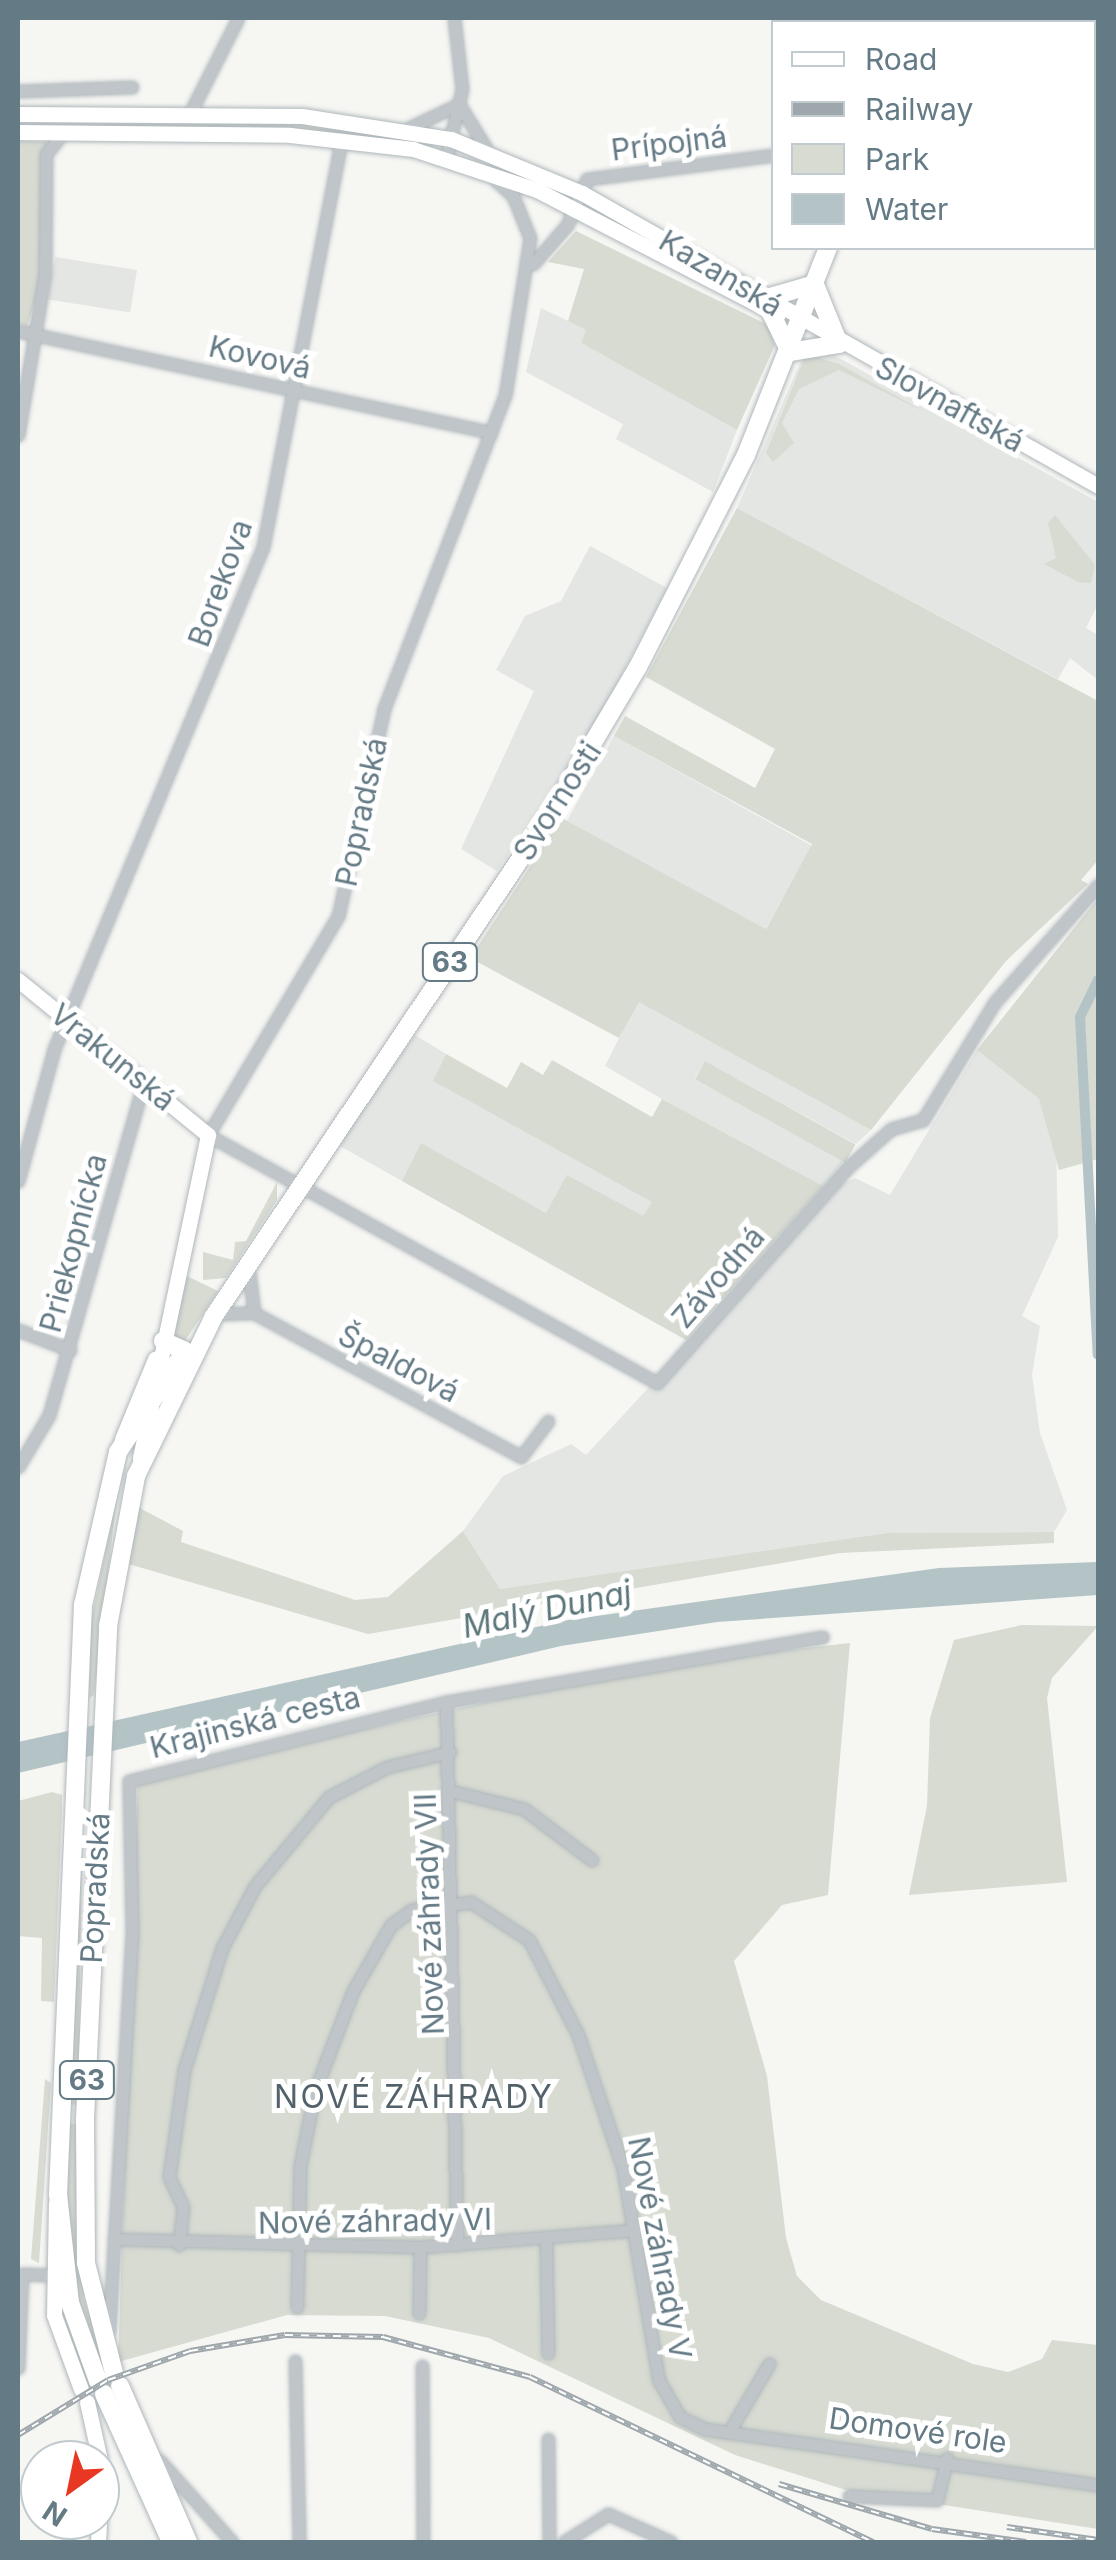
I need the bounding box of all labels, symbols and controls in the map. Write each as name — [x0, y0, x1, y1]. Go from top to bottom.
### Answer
legend — [771, 20, 1096, 250]
text: Road — [865, 41, 937, 77]
text: Railway — [865, 91, 973, 127]
street label: Prípojná — [609, 118, 729, 168]
text: Park — [865, 141, 929, 177]
text: Water — [865, 191, 948, 227]
street label: Kazanská — [653, 222, 789, 324]
street label: Kovová — [205, 328, 315, 386]
street label: Slovnaftská — [870, 348, 1030, 460]
street label: Borekova — [180, 515, 260, 651]
street label: Popradská — [328, 734, 394, 890]
street label: Svornosti — [505, 735, 609, 867]
road number: 63 — [420, 939, 480, 985]
street label: Vrakunská — [43, 996, 183, 1118]
street label: Priekopnícka — [32, 1150, 114, 1336]
street label: Závodná — [664, 1219, 772, 1335]
street label: Špaldová — [333, 1316, 465, 1410]
water label: Malý Dunaj — [459, 1573, 635, 1647]
street label: Krajinská cesta — [146, 1678, 364, 1766]
street label: Nové záhrady VII — [407, 1792, 451, 2036]
street label: Popradská — [73, 1812, 117, 1964]
road number: 63 — [57, 2057, 117, 2103]
district label: NOVÉ ZÁHRADY — [274, 2078, 554, 2116]
street label: Nové záhrady V — [621, 2134, 699, 2362]
street label: Nové záhrady VI — [258, 2201, 492, 2241]
street label: Domové role — [827, 2400, 1009, 2460]
north arrow — [20, 2440, 120, 2540]
text: N — [37, 2493, 73, 2534]

